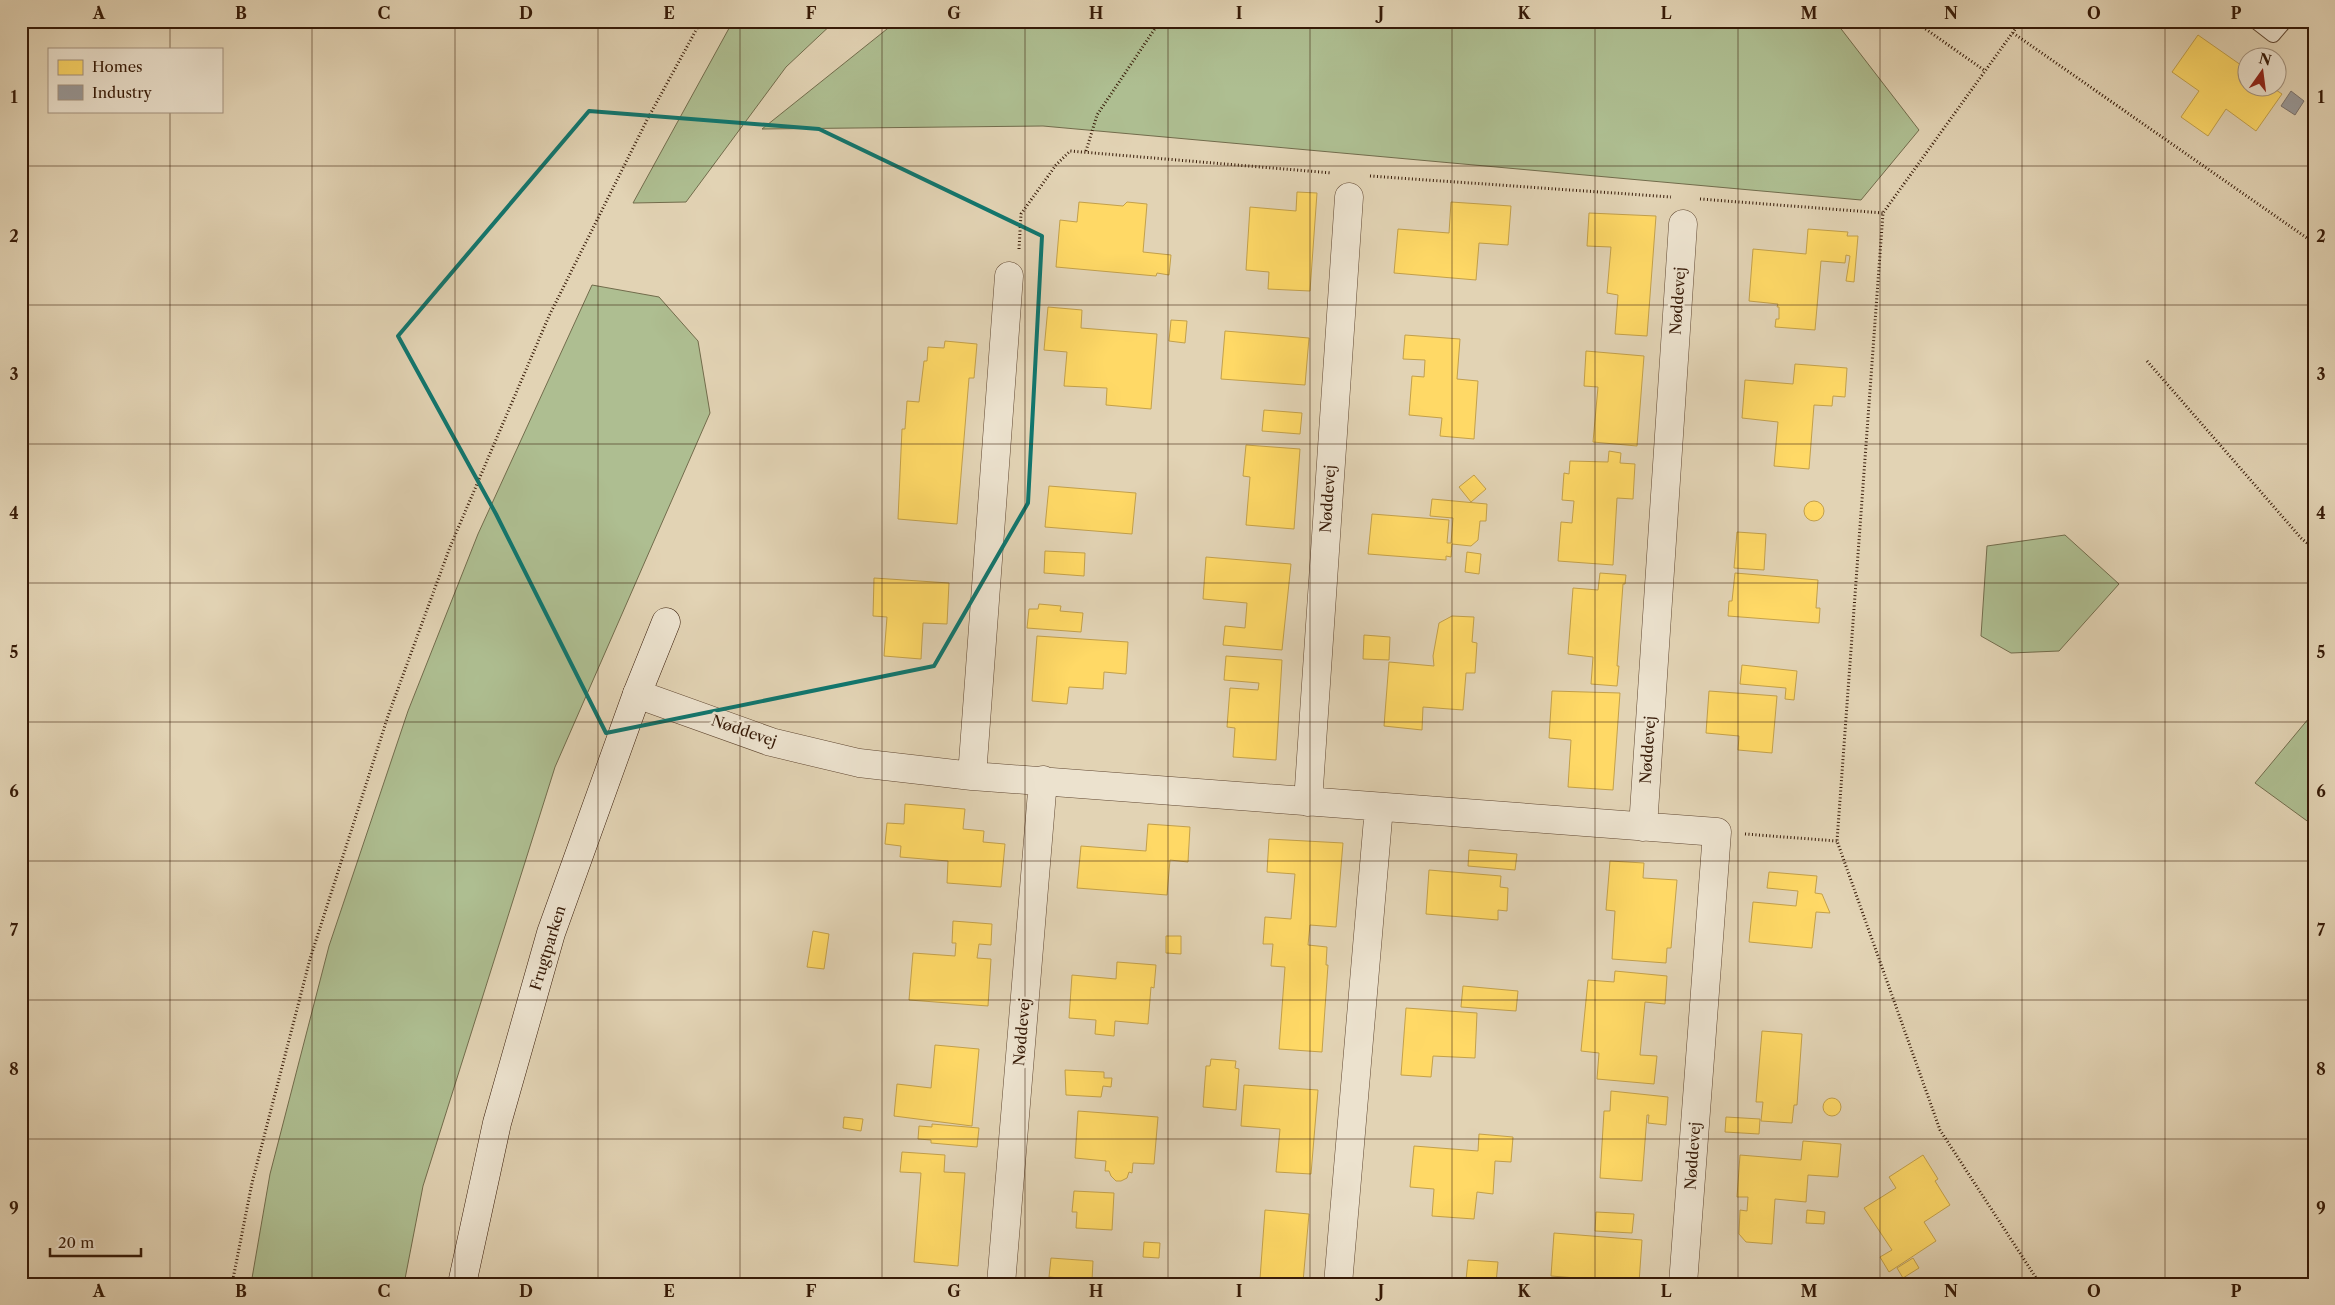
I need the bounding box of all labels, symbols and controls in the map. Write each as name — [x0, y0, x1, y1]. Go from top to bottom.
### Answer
text: A — [92, 3, 106, 23]
text: B — [235, 3, 247, 23]
text: C — [378, 3, 390, 23]
text: D — [519, 3, 533, 23]
text: E — [663, 3, 675, 23]
text: F — [806, 3, 817, 23]
text: G — [947, 3, 961, 23]
text: H — [1089, 3, 1103, 23]
text: I — [1236, 3, 1243, 23]
text: J — [1375, 3, 1384, 23]
text: K — [1518, 3, 1532, 23]
text: L — [1660, 3, 1672, 23]
text: M — [1801, 3, 1818, 23]
text: N — [1944, 3, 1958, 23]
text: O — [2087, 3, 2101, 23]
text: P — [2231, 3, 2242, 23]
legend — [48, 48, 222, 112]
north arrow — [2238, 48, 2288, 98]
text: N — [2257, 49, 2273, 70]
text: Homes — [92, 57, 143, 76]
text: Industry — [92, 83, 152, 102]
text: 1 — [10, 87, 18, 107]
text: 1 — [2317, 87, 2325, 107]
text: 2 — [9, 226, 19, 246]
text: 2 — [2316, 226, 2326, 246]
street label: Nøddevej — [1666, 266, 1689, 336]
text: 3 — [9, 364, 19, 384]
text: 3 — [2316, 364, 2326, 384]
street label: Nøddevej — [1316, 464, 1339, 534]
text: 4 — [9, 503, 19, 523]
text: 4 — [2316, 503, 2326, 523]
text: 5 — [10, 642, 19, 662]
text: 5 — [2317, 642, 2326, 662]
street label: Nøddevej — [709, 710, 779, 751]
street label: Nøddevej — [1636, 715, 1659, 785]
text: 6 — [9, 781, 19, 801]
text: 6 — [2316, 781, 2326, 801]
street label: Frugtparken — [526, 903, 570, 993]
text: 7 — [10, 920, 19, 940]
text: 7 — [2317, 920, 2326, 940]
street label: Nøddevej — [1009, 997, 1034, 1067]
text: 8 — [9, 1059, 19, 1079]
text: 8 — [2316, 1059, 2326, 1079]
street label: Nøddevej — [1681, 1121, 1704, 1191]
text: 9 — [9, 1198, 19, 1218]
text: 9 — [2316, 1198, 2326, 1218]
scale bar — [50, 1225, 141, 1257]
text: 20 m — [58, 1233, 94, 1252]
text: A — [92, 1281, 106, 1301]
text: B — [235, 1281, 247, 1301]
text: C — [378, 1281, 390, 1301]
text: D — [519, 1281, 533, 1301]
text: E — [663, 1281, 675, 1301]
text: F — [806, 1281, 817, 1301]
text: G — [947, 1281, 961, 1301]
text: H — [1089, 1281, 1103, 1301]
text: I — [1236, 1281, 1243, 1301]
text: J — [1375, 1281, 1384, 1301]
text: K — [1518, 1281, 1532, 1301]
text: L — [1660, 1281, 1672, 1301]
text: M — [1801, 1281, 1818, 1301]
text: N — [1944, 1281, 1958, 1301]
text: O — [2087, 1281, 2101, 1301]
text: P — [2231, 1281, 2242, 1301]

